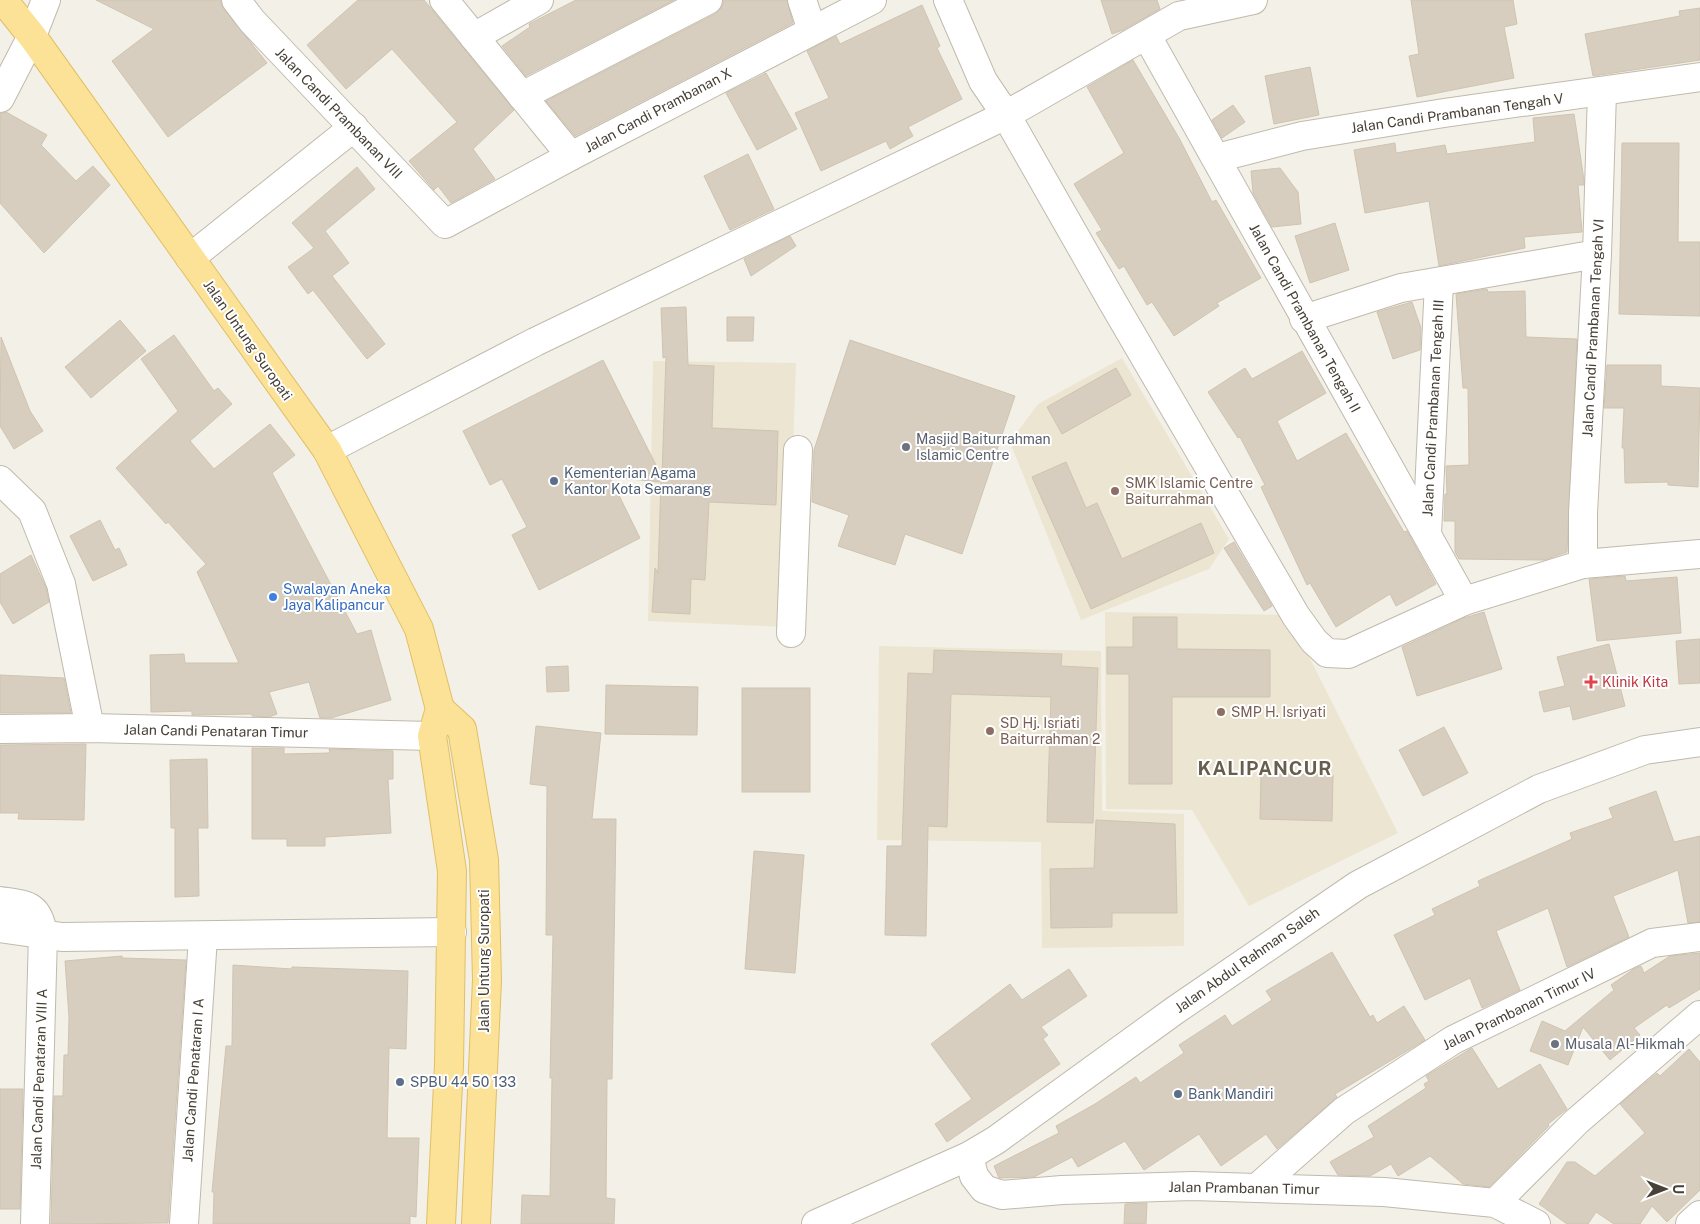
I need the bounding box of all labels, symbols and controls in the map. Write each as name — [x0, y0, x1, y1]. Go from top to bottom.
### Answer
street label: Jalan Candi Prambanan VIII — [272, 44, 406, 182]
street label: Jalan Candi Prambanan X — [582, 64, 735, 156]
street label: Jalan Candi Prambanan Tengah V — [1350, 90, 1565, 136]
street label: Jalan Candi Prambanan Tengah VI — [1579, 218, 1607, 438]
street label: Jalan Candi Prambanan Tengah II — [1246, 221, 1364, 415]
street label: Jalan Untung Suropati — [200, 277, 296, 403]
street label: Jalan Candi Prambanan Tengah III — [1419, 299, 1447, 517]
place label: Masjid Baiturrahman Islamic Centre — [916, 431, 1051, 463]
marker: Masjid Baiturrahman Islamic Centre — [900, 441, 912, 453]
place label: Kementerian Agama Kantor Kota Semarang — [564, 465, 711, 497]
marker: Kementerian Agama Kantor Kota Semarang — [548, 475, 560, 487]
place label: SMK Islamic Centre Baiturrahman — [1125, 475, 1253, 507]
marker: SMK Islamic Centre Baiturrahman — [1109, 485, 1121, 497]
place label: Swalayan Aneka Jaya Kalipancur — [283, 581, 391, 613]
marker: Swalayan Aneka Jaya Kalipancur — [267, 591, 279, 603]
place label: Klinik Kita — [1602, 674, 1668, 690]
marker: Klinik Kita — [1584, 675, 1598, 689]
place label: SMP H. Isriyati — [1231, 704, 1326, 720]
marker: SMP H. Isriyati — [1215, 706, 1227, 718]
place label: SD Hj. Isriati Baiturrahman 2 — [1000, 715, 1100, 747]
street label: Jalan Candi Penataran Timur — [124, 721, 308, 741]
marker: SD Hj. Isriati Baiturrahman 2 — [984, 725, 996, 737]
district label: KALIPANCUR — [1198, 757, 1332, 779]
street label: Jalan Untung Suropati — [476, 889, 492, 1033]
street label: Jalan Abdul Rahman Saleh — [1172, 904, 1322, 1016]
street label: Jalan Prambanan Timur IV — [1440, 965, 1599, 1053]
street label: Jalan Candi Penataran VIII A — [28, 988, 50, 1170]
street label: Jalan Candi Penataran I A — [179, 997, 207, 1163]
place label: Musala Al-Hikmah — [1565, 1036, 1685, 1052]
marker: Musala Al-Hikmah — [1549, 1038, 1561, 1050]
place label: SPBU 44 50 133 — [410, 1074, 516, 1090]
marker: SPBU 44 50 133 — [394, 1076, 406, 1088]
place label: Bank Mandiri — [1188, 1086, 1274, 1102]
marker: Bank Mandiri — [1172, 1088, 1184, 1100]
north arrow — [1640, 1164, 1690, 1214]
street label: Jalan Prambanan Timur — [1168, 1179, 1320, 1197]
text: U — [1670, 1184, 1686, 1194]

